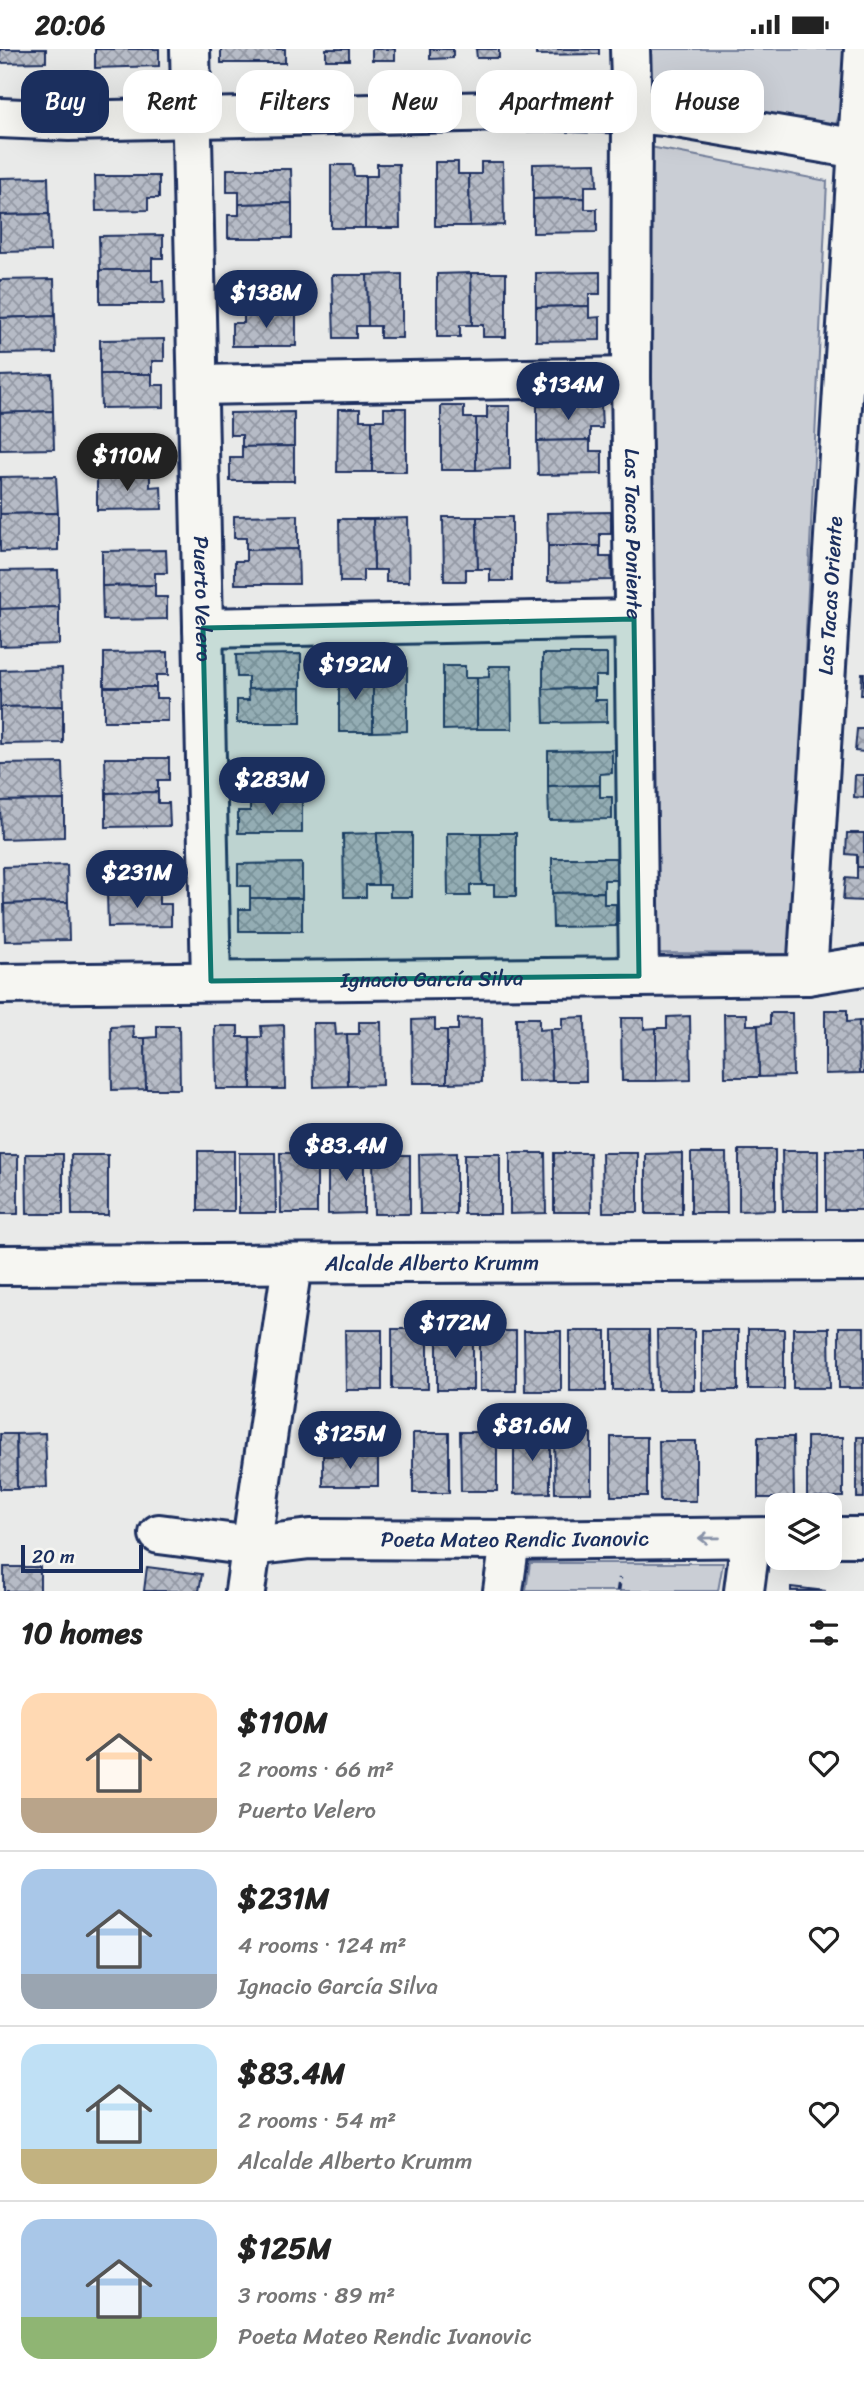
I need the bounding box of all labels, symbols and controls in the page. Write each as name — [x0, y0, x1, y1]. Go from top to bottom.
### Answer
text: 20:06 — [35, 2, 106, 48]
chip: Buy — [21, 70, 109, 133]
chip: Rent — [123, 70, 222, 133]
chip: Filters — [236, 70, 354, 133]
chip: New — [368, 70, 462, 133]
chip: Apartment — [476, 70, 637, 133]
chip: House — [651, 70, 764, 133]
pin: $138M — [217, 271, 315, 330]
text: $138M — [231, 272, 301, 313]
pin: $134M — [519, 363, 617, 422]
text: $134M — [532, 364, 604, 405]
pin: $110M — [78, 433, 176, 493]
text: $110M — [93, 435, 161, 476]
street label: Las Tacas Poniente — [613, 448, 653, 620]
street label: Las Tacas Oriente — [806, 515, 854, 676]
street label: Puerto Velero — [182, 535, 223, 662]
pin: $192M — [306, 643, 404, 702]
text: $192M — [319, 644, 391, 685]
pin: $283M — [223, 757, 321, 817]
text: $283M — [235, 759, 309, 800]
pin: $231M — [88, 851, 186, 910]
text: $231M — [102, 852, 172, 893]
street label: Ignacio García Silva — [339, 959, 524, 999]
pin: $83.4M — [289, 1123, 403, 1183]
text: $83.4M — [305, 1125, 387, 1166]
street label: Alcalde Alberto Krumm — [324, 1244, 539, 1283]
pin: $172M — [406, 1301, 504, 1360]
text: $172M — [420, 1302, 490, 1343]
pin: $81.6M — [475, 1403, 589, 1463]
text: $81.6M — [493, 1405, 571, 1446]
pin: $125M — [301, 1411, 399, 1471]
text: $125M — [314, 1413, 386, 1454]
map controls — [765, 1493, 842, 1570]
button: layers — [765, 1493, 842, 1570]
street label: Poeta Mateo Rendic Ivanovic — [381, 1519, 650, 1559]
one-way arrow — [698, 1531, 721, 1545]
text: 20 m — [32, 1540, 75, 1573]
scale bar — [21, 1542, 144, 1574]
text: 10 homes — [21, 1606, 142, 1660]
icon: filters — [805, 1614, 843, 1652]
text: $110M — [238, 1695, 327, 1749]
icon: home — [77, 1721, 161, 1805]
icon: heart — [805, 1744, 843, 1782]
text: 2 rooms · 66 m² — [238, 1749, 394, 1790]
text: Puerto Velero — [238, 1790, 376, 1831]
text: $231M — [238, 1871, 329, 1925]
icon: home — [77, 1897, 161, 1981]
icon: heart — [805, 1920, 843, 1958]
text: 4 rooms · 124 m² — [238, 1925, 407, 1966]
text: Ignacio García Silva — [238, 1966, 438, 2007]
text: $83.4M — [238, 2046, 345, 2100]
icon: home — [77, 2072, 161, 2156]
icon: heart — [805, 2095, 843, 2133]
text: 2 rooms · 54 m² — [238, 2100, 396, 2141]
text: Alcalde Alberto Krumm — [238, 2141, 472, 2182]
text: $125M — [238, 2221, 331, 2275]
icon: home — [77, 2247, 161, 2331]
icon: heart — [805, 2270, 843, 2308]
text: 3 rooms · 89 m² — [238, 2275, 395, 2316]
text: Poeta Mateo Rendic Ivanovic — [238, 2316, 531, 2357]

